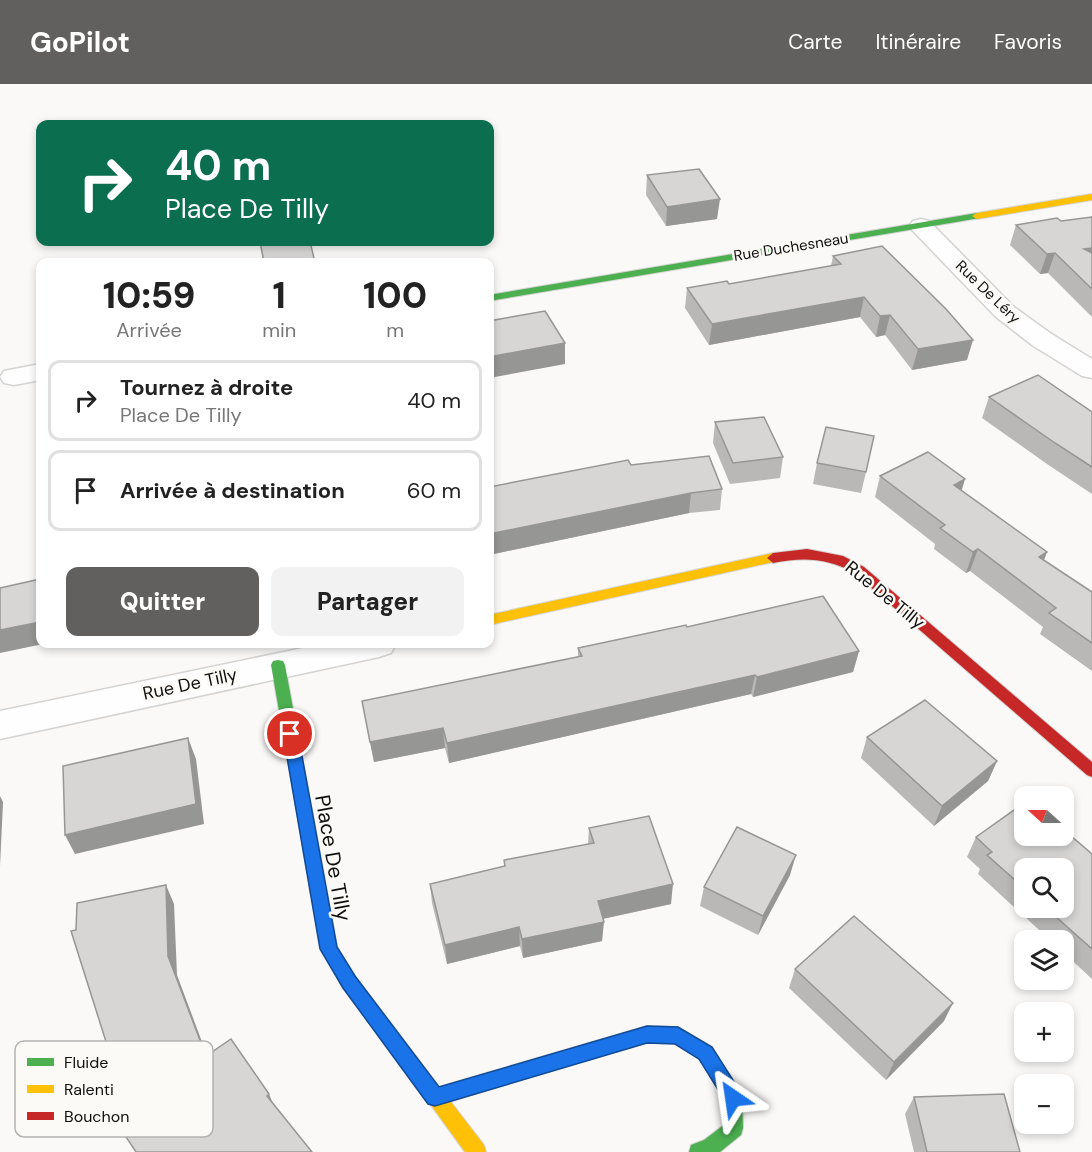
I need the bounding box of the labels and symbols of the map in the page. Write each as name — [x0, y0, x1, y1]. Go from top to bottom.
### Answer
street label: Rue Duchesneau — [732, 228, 850, 266]
street label: Rue De Léry — [951, 256, 1025, 328]
street label: Rue De Tilly — [840, 556, 930, 634]
street label: Rue De Tilly — [141, 662, 239, 706]
pin — [264, 708, 315, 759]
north arrow — [1014, 786, 1074, 846]
street label: Place De Tilly — [308, 793, 358, 924]
legend — [15, 1041, 213, 1137]
text: Fluide — [64, 1052, 108, 1073]
position arrow — [701, 1066, 765, 1130]
text: Ralenti — [64, 1079, 114, 1100]
text: Bouchon — [64, 1106, 129, 1127]

